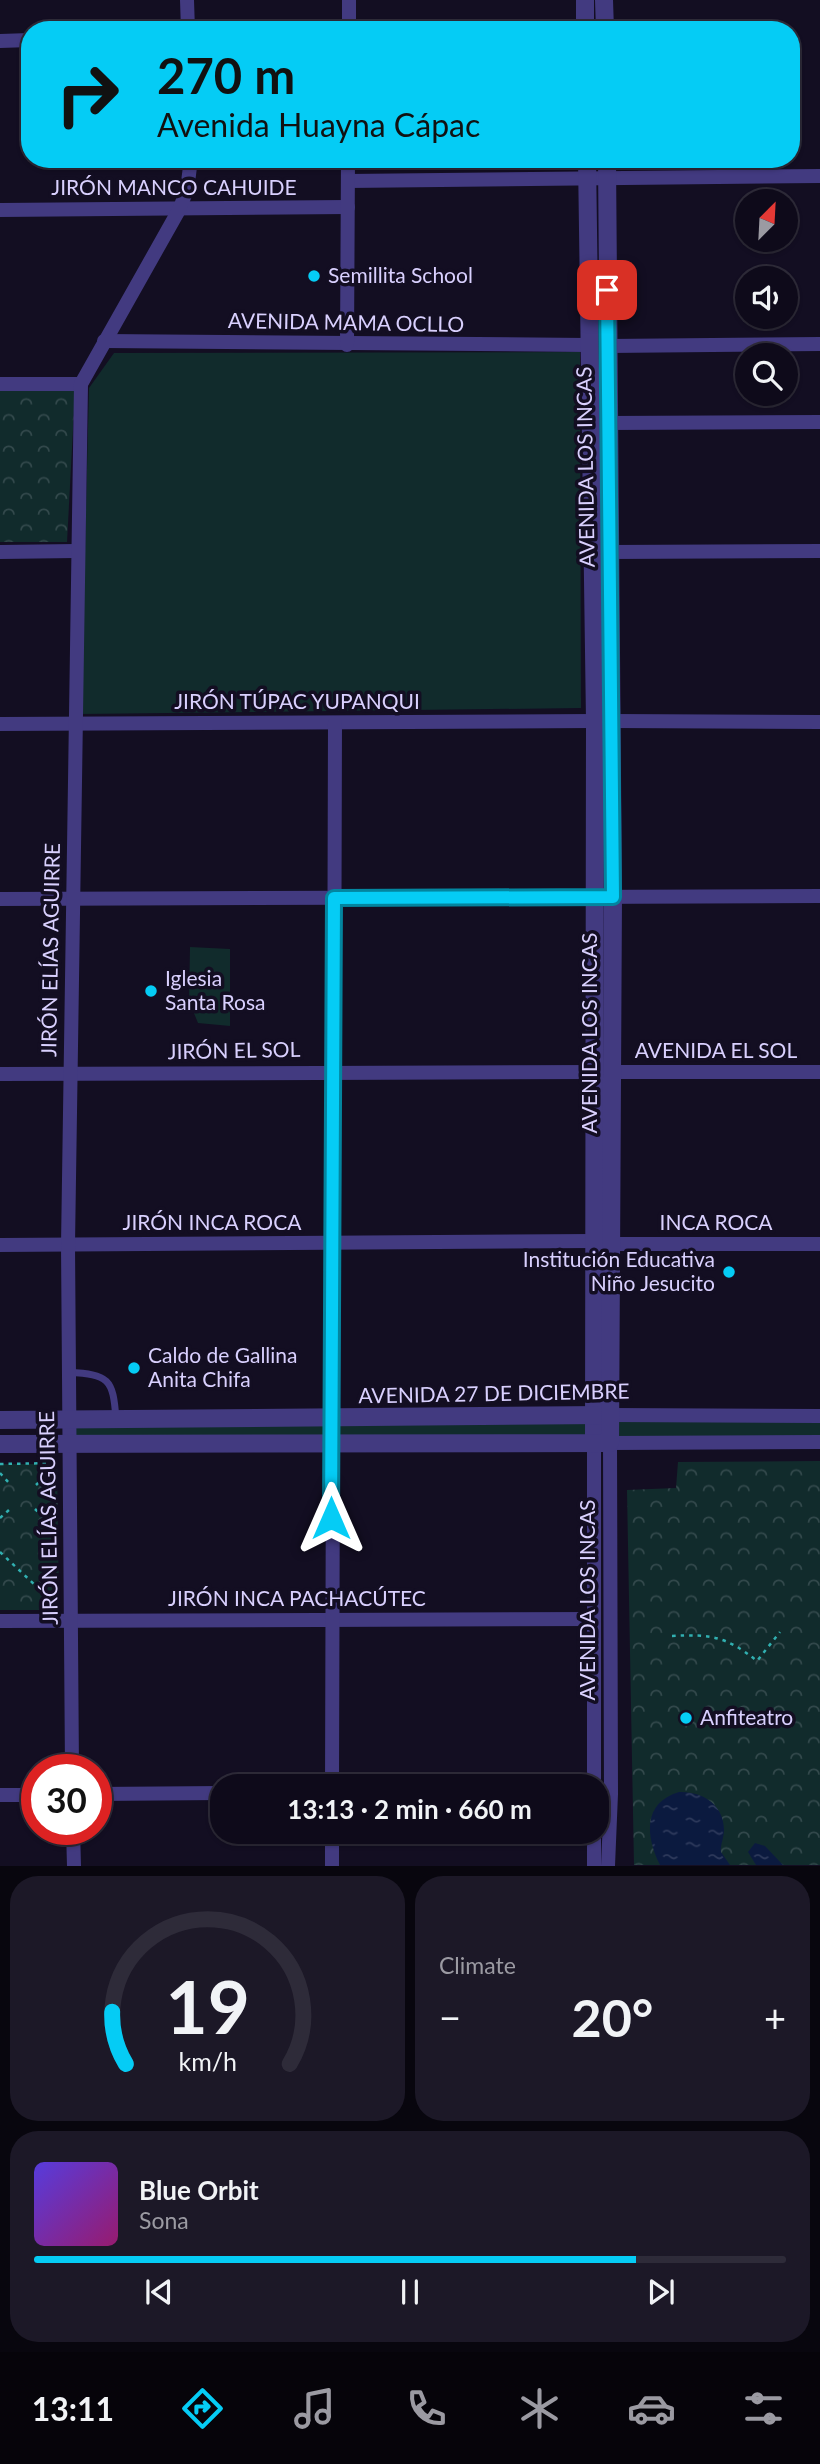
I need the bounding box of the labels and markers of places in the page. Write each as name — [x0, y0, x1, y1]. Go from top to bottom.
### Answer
pin — [577, 260, 637, 320]
place label: Semillita School — [328, 262, 473, 287]
marker: Semillita School — [306, 268, 322, 284]
place label: Iglesia Santa Rosa — [165, 965, 266, 1014]
marker: Iglesia Santa Rosa — [143, 983, 159, 999]
place label: Institución Educativa Niño Jesucito — [523, 1246, 715, 1295]
marker: Institución Educativa Niño Jesucito — [721, 1264, 737, 1280]
place label: Caldo de Gallina Anita Chifa — [148, 1342, 298, 1391]
marker: Caldo de Gallina Anita Chifa — [126, 1360, 142, 1376]
place label: Anfiteatro — [700, 1704, 793, 1729]
marker: Anfiteatro — [678, 1710, 694, 1726]

